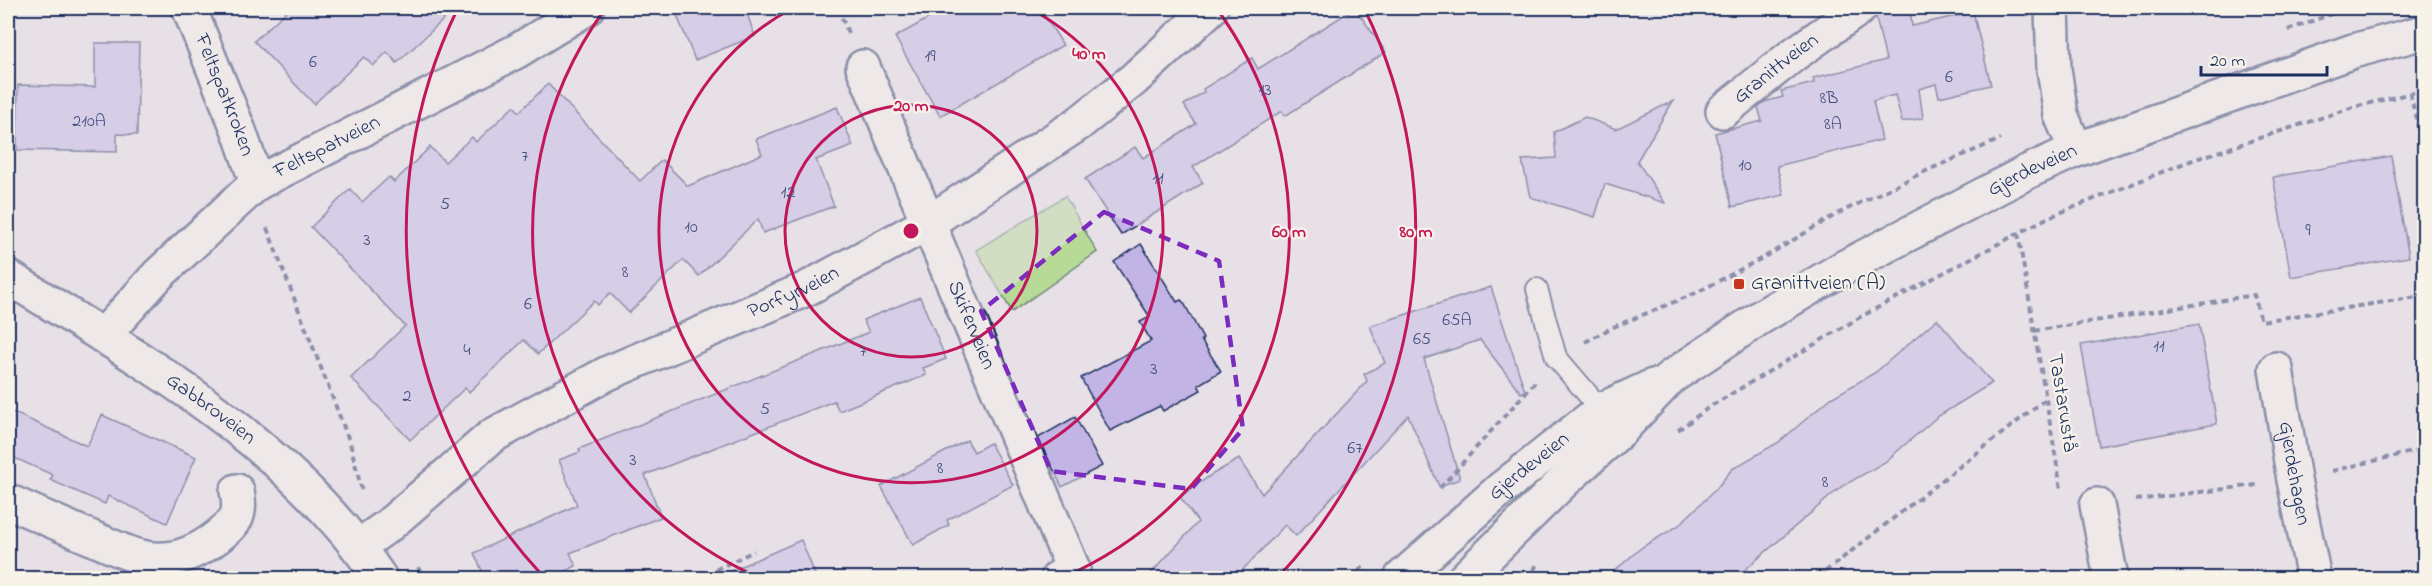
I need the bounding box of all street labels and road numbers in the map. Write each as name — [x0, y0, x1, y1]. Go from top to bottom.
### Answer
street label: Granittveien — [1727, 26, 1825, 112]
street label: Feltspatkroken — [186, 29, 262, 160]
street label: Feltspatveien — [268, 108, 386, 187]
street label: Gjerdeveien — [1983, 136, 2082, 205]
street label: Porfyrveien — [743, 259, 845, 327]
street label: Skiferveien — [939, 276, 1003, 374]
street label: Tastarustå — [2039, 351, 2085, 455]
street label: Gabbroveien — [160, 366, 262, 452]
street label: Gjerdehagen — [2270, 419, 2318, 528]
street label: Gjerdeveien — [1482, 425, 1576, 508]

